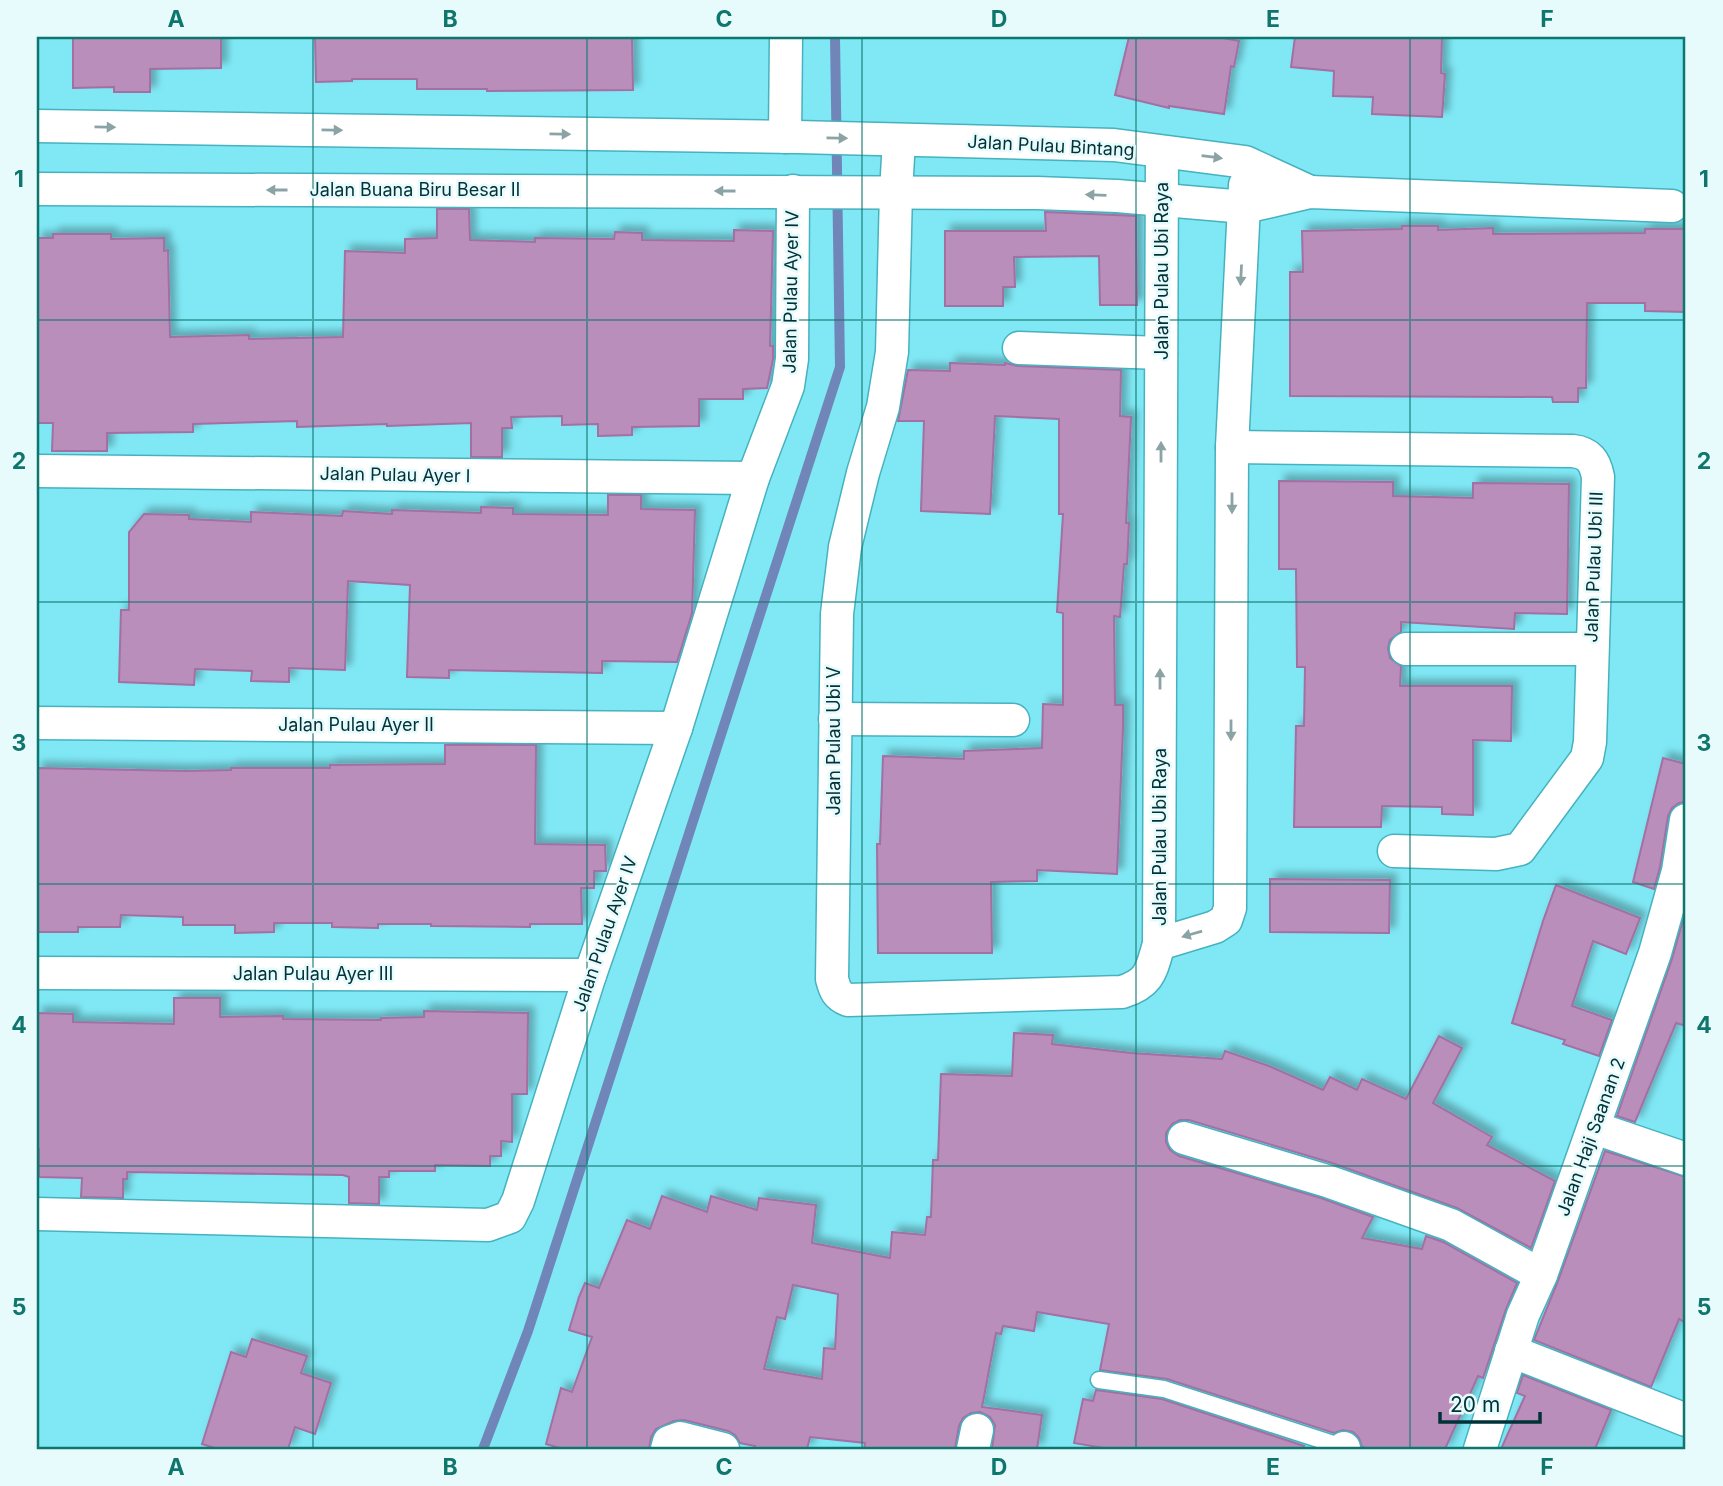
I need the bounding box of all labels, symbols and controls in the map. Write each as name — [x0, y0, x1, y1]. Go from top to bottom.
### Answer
text: A — [167, 5, 185, 33]
text: B — [442, 5, 458, 33]
text: C — [715, 5, 733, 33]
text: D — [991, 5, 1007, 33]
text: E — [1266, 5, 1280, 33]
text: F — [1540, 5, 1554, 33]
one-way arrow — [94, 121, 116, 133]
one-way arrow — [322, 124, 344, 136]
one-way arrow — [549, 128, 571, 139]
street label: Jalan Pulau Bintang — [967, 131, 1135, 160]
one-way arrow — [827, 132, 849, 144]
one-way arrow — [1201, 152, 1223, 163]
text: 1 — [14, 165, 24, 193]
text: 1 — [1699, 165, 1709, 193]
street label: Jalan Buana Biru Besar II — [310, 179, 520, 200]
street label: Jalan Pulau Ubi Raya — [1151, 182, 1172, 360]
one-way arrow — [266, 184, 288, 196]
one-way arrow — [714, 185, 736, 197]
one-way arrow — [1085, 190, 1107, 201]
street label: Jalan Pulau Ayer IV — [779, 210, 802, 374]
one-way arrow — [1235, 265, 1246, 287]
one-way arrow — [1155, 441, 1167, 463]
text: 2 — [12, 447, 26, 475]
text: 2 — [1697, 447, 1711, 475]
street label: Jalan Pulau Ayer I — [319, 463, 471, 486]
street label: Jalan Pulau Ubi III — [1580, 491, 1607, 643]
one-way arrow — [1226, 492, 1238, 514]
street label: Jalan Pulau Ubi V — [823, 666, 844, 816]
one-way arrow — [1154, 668, 1166, 690]
street label: Jalan Pulau Ayer II — [278, 714, 434, 735]
one-way arrow — [1225, 719, 1236, 741]
text: 3 — [12, 729, 26, 757]
text: 3 — [1697, 729, 1711, 757]
street label: Jalan Pulau Ubi Raya — [1149, 748, 1170, 926]
street label: Jalan Pulau Ayer IV — [568, 853, 641, 1015]
one-way arrow — [1181, 929, 1203, 940]
street label: Jalan Pulau Ayer III — [233, 963, 393, 984]
text: 4 — [11, 1011, 27, 1039]
text: 4 — [1696, 1011, 1712, 1039]
street label: Jalan Haji Saanan 2 — [1552, 1055, 1629, 1219]
text: 5 — [12, 1293, 26, 1321]
text: 5 — [1697, 1293, 1711, 1321]
scale bar — [1440, 1381, 1539, 1425]
text: 20 m — [1450, 1392, 1500, 1417]
text: A — [167, 1453, 185, 1481]
text: B — [442, 1453, 458, 1481]
text: C — [715, 1453, 733, 1481]
text: D — [991, 1453, 1007, 1481]
text: E — [1266, 1453, 1280, 1481]
text: F — [1540, 1453, 1554, 1481]

